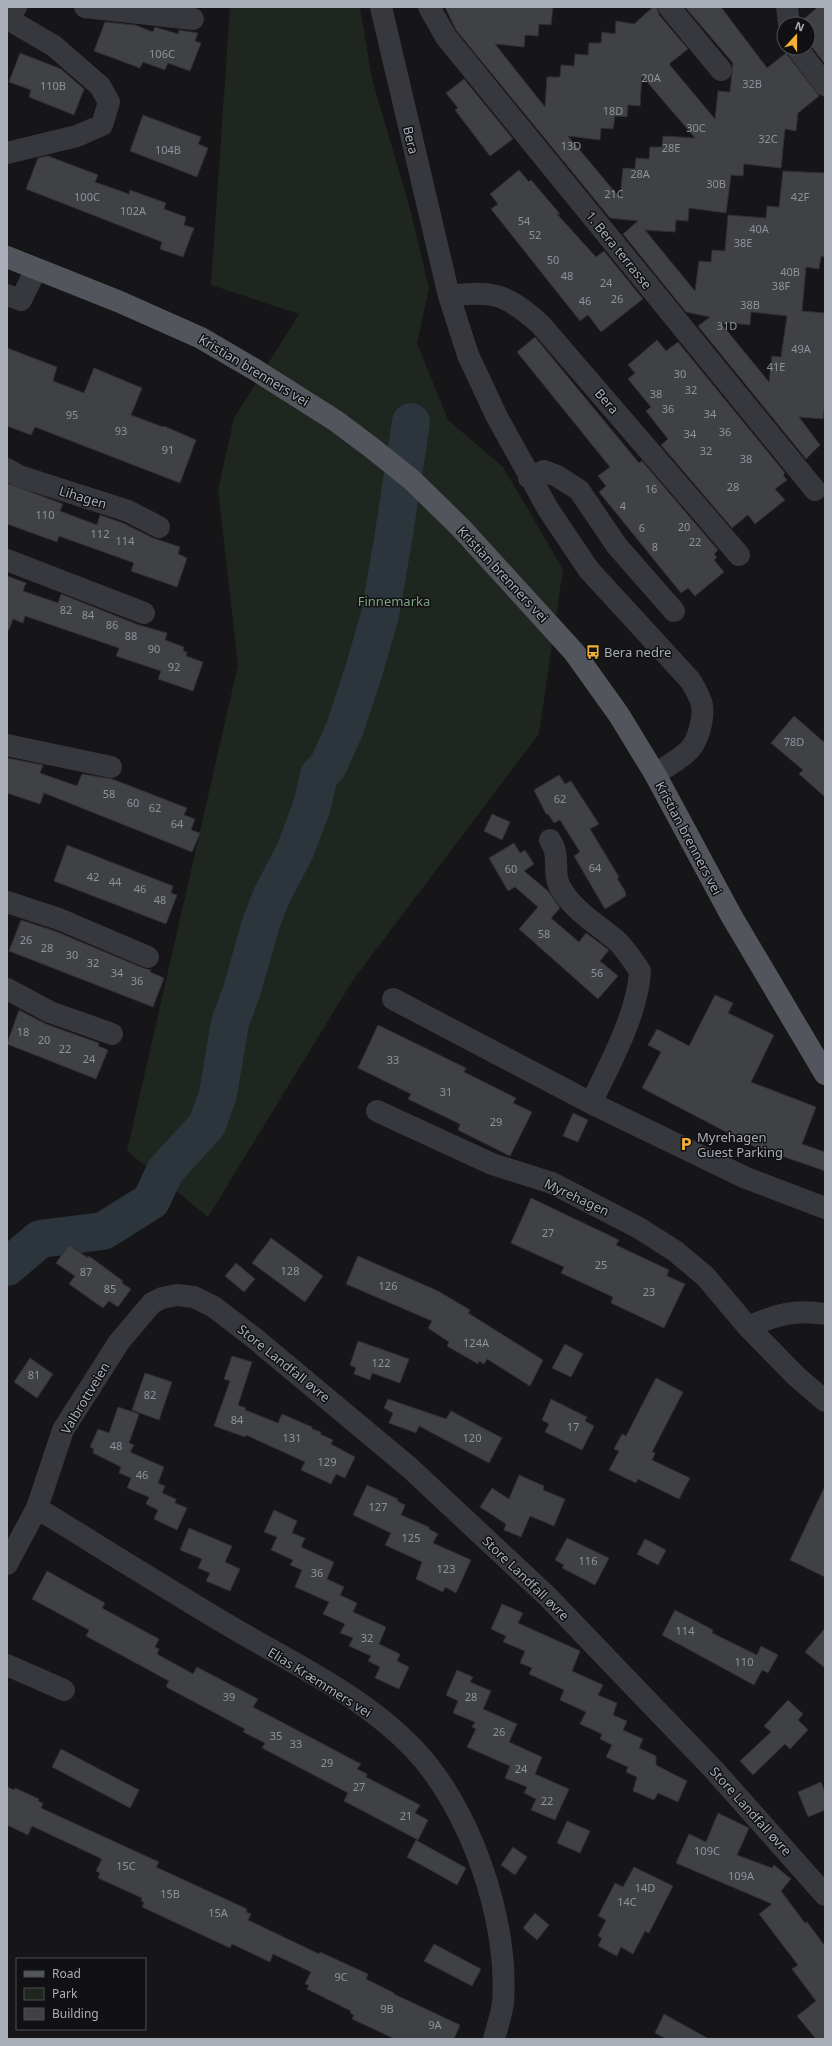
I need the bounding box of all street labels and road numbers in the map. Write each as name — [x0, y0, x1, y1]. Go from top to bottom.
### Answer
street label: Bera — [399, 124, 423, 156]
street label: 1. Bera terrasse — [582, 207, 656, 293]
street label: Kristian brenners vei — [195, 330, 313, 410]
street label: Bera — [591, 384, 623, 418]
street label: Lihagen — [57, 481, 109, 513]
street label: Kristian brenners vei — [453, 522, 553, 626]
street label: Kristian brenners vei — [652, 778, 726, 898]
street label: Myrehagen — [542, 1174, 612, 1220]
street label: Store Landfall øvre — [234, 1320, 334, 1406]
street label: Valbrottveien — [56, 1359, 114, 1437]
street label: Store Landfall øvre — [479, 1532, 573, 1624]
street label: Elias Kræmmers vei — [265, 1643, 375, 1721]
street label: Store Landfall øvre — [706, 1763, 796, 1859]

